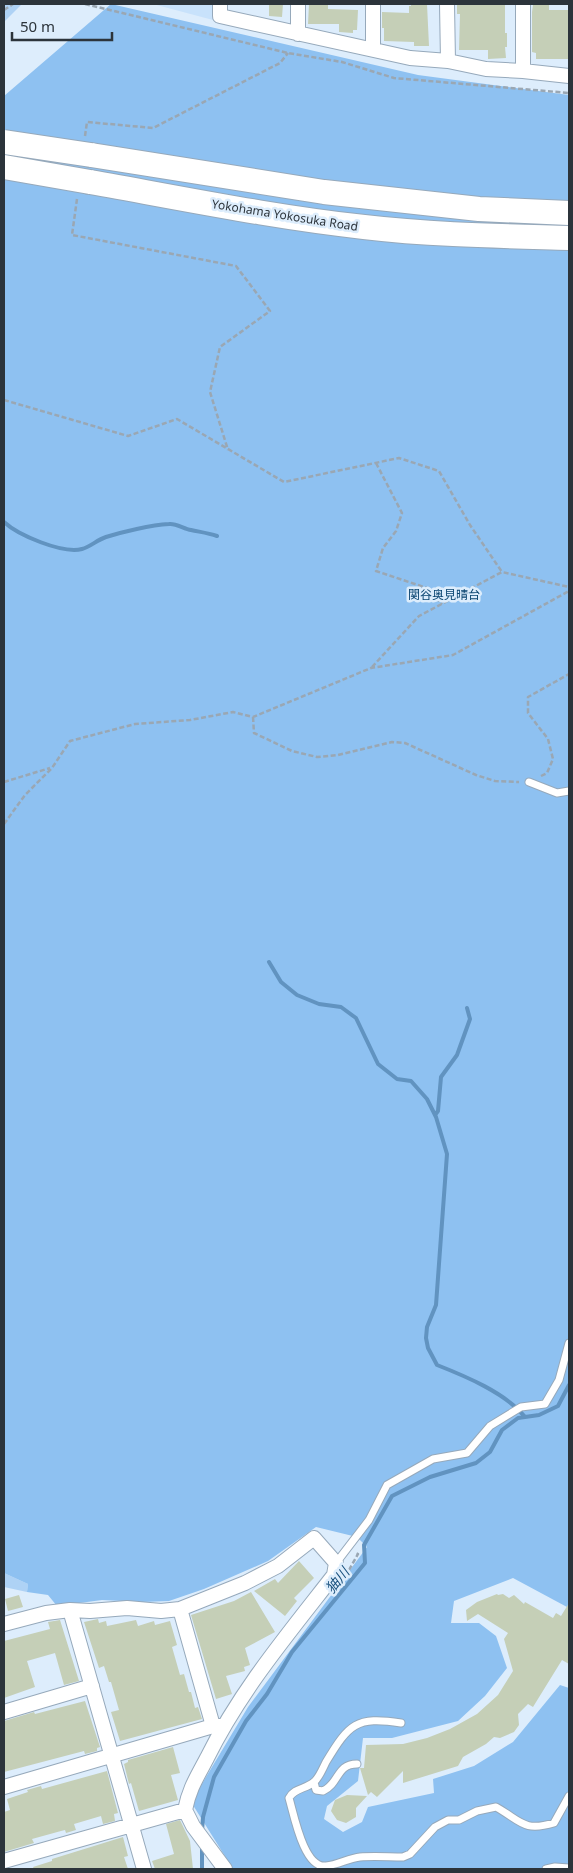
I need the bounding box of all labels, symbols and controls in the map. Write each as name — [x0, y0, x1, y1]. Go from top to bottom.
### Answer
scale bar — [12, 10, 112, 42]
text: 50 m — [20, 16, 55, 36]
street label: Yokohama Yokosuka Road — [211, 195, 359, 235]
park label: 関谷奥見晴台 — [408, 586, 480, 603]
water label: 㹨川 — [321, 1562, 354, 1597]

